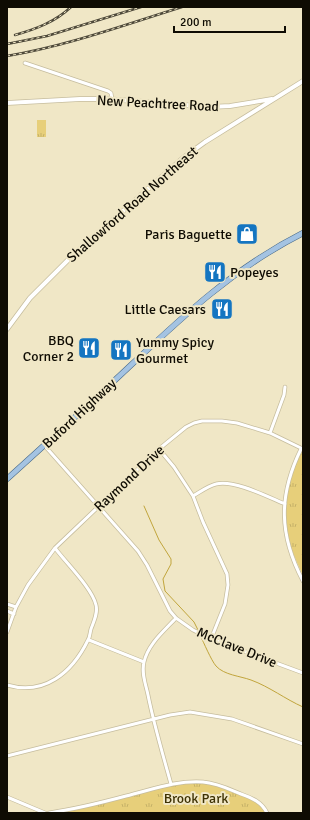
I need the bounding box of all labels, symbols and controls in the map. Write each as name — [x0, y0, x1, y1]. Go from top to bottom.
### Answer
scale bar — [174, 8, 285, 34]
text: 200 m — [180, 15, 212, 30]
street label: New Peachtree Road — [97, 92, 219, 115]
street label: Shallowford Road Northeast — [63, 143, 201, 266]
shop icon: Paris Baguette — [234, 221, 260, 247]
place label: Paris Baguette — [145, 226, 232, 243]
restaurant icon: Popeyes — [202, 259, 228, 285]
place label: Popeyes — [230, 264, 279, 281]
restaurant icon: Little Caesars — [209, 296, 235, 322]
place label: Little Caesars — [124, 301, 206, 318]
place label: BBQ Corner 2 — [23, 332, 74, 365]
place label: Yummy Spicy Gourmet — [136, 334, 214, 367]
restaurant icon: BBQ Corner 2 — [76, 335, 102, 361]
restaurant icon: Yummy Spicy Gourmet — [108, 337, 134, 363]
street label: Buford Highway — [39, 374, 120, 452]
street label: Raymond Drive — [91, 442, 168, 515]
street label: McClave Drive — [194, 624, 279, 671]
park label: Brook Park — [164, 790, 228, 807]

